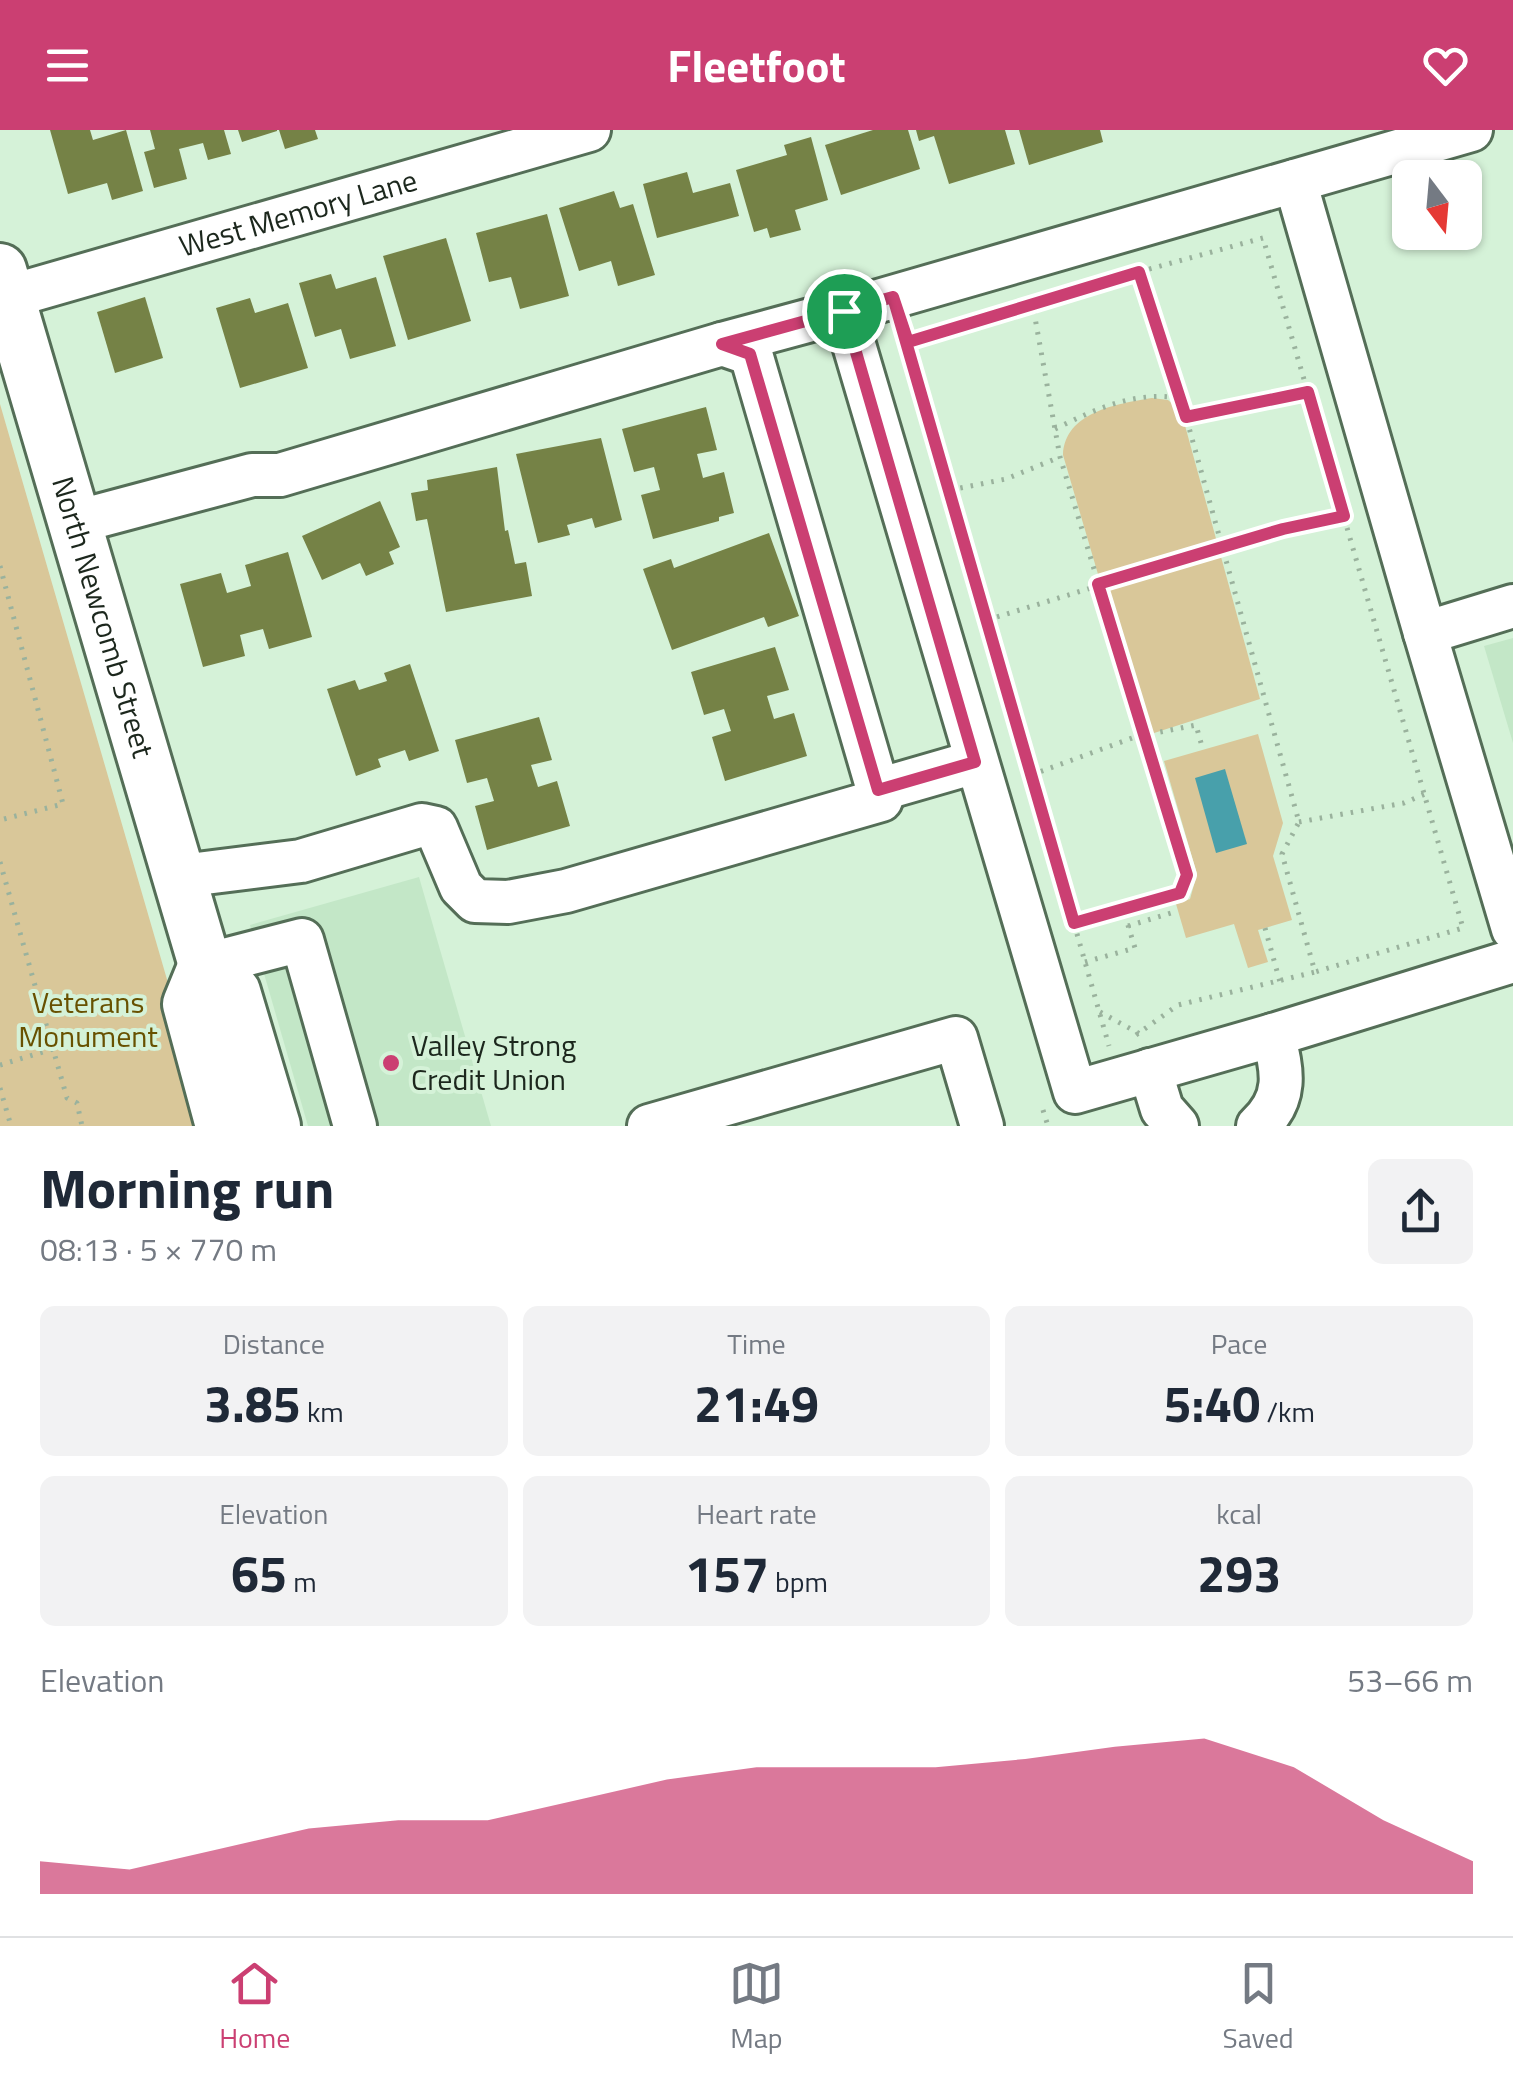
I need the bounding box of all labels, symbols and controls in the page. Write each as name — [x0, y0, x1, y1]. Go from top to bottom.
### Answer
text: Fleetfoot — [667, 31, 846, 99]
icon: menu — [40, 38, 95, 93]
icon: heart — [1418, 38, 1473, 93]
street label: West Memory Lane — [174, 157, 422, 269]
north arrow — [1392, 160, 1482, 250]
map controls — [1392, 160, 1482, 250]
pin — [802, 269, 887, 354]
icon: arrive — [817, 284, 872, 339]
street label: North Newcomb Street — [40, 471, 167, 763]
park label: Veterans Monument — [18, 979, 158, 1059]
place label: Valley Strong Credit Union — [411, 1022, 576, 1102]
marker: Valley Strong Credit Union — [380, 1052, 402, 1074]
text: Morning run — [40, 1146, 334, 1229]
button: share — [1368, 1159, 1473, 1264]
text: 08:13 · 5 × 770 m — [40, 1225, 277, 1273]
text: Distance — [223, 1322, 325, 1365]
text: Time — [727, 1322, 786, 1365]
text: Pace — [1211, 1322, 1268, 1365]
text: 3.85 — [204, 1365, 301, 1441]
text: 21:49 — [694, 1365, 819, 1441]
text: 5:40 — [1163, 1365, 1260, 1441]
text: km — [301, 1390, 344, 1433]
text: /km — [1260, 1390, 1315, 1433]
text: Elevation — [219, 1492, 328, 1535]
text: Heart rate — [696, 1492, 817, 1535]
text: kcal — [1216, 1492, 1262, 1535]
text: 65 — [231, 1535, 287, 1611]
text: 157 — [685, 1535, 769, 1611]
text: 293 — [1197, 1535, 1281, 1611]
text: m — [287, 1560, 317, 1603]
text: bpm — [769, 1560, 828, 1603]
text: Elevation — [40, 1656, 164, 1704]
text: 53–66 m — [1347, 1656, 1473, 1704]
tab: Home — [219, 1956, 290, 2059]
tab: Map — [729, 1956, 784, 2059]
tab: Saved — [1222, 1956, 1294, 2059]

